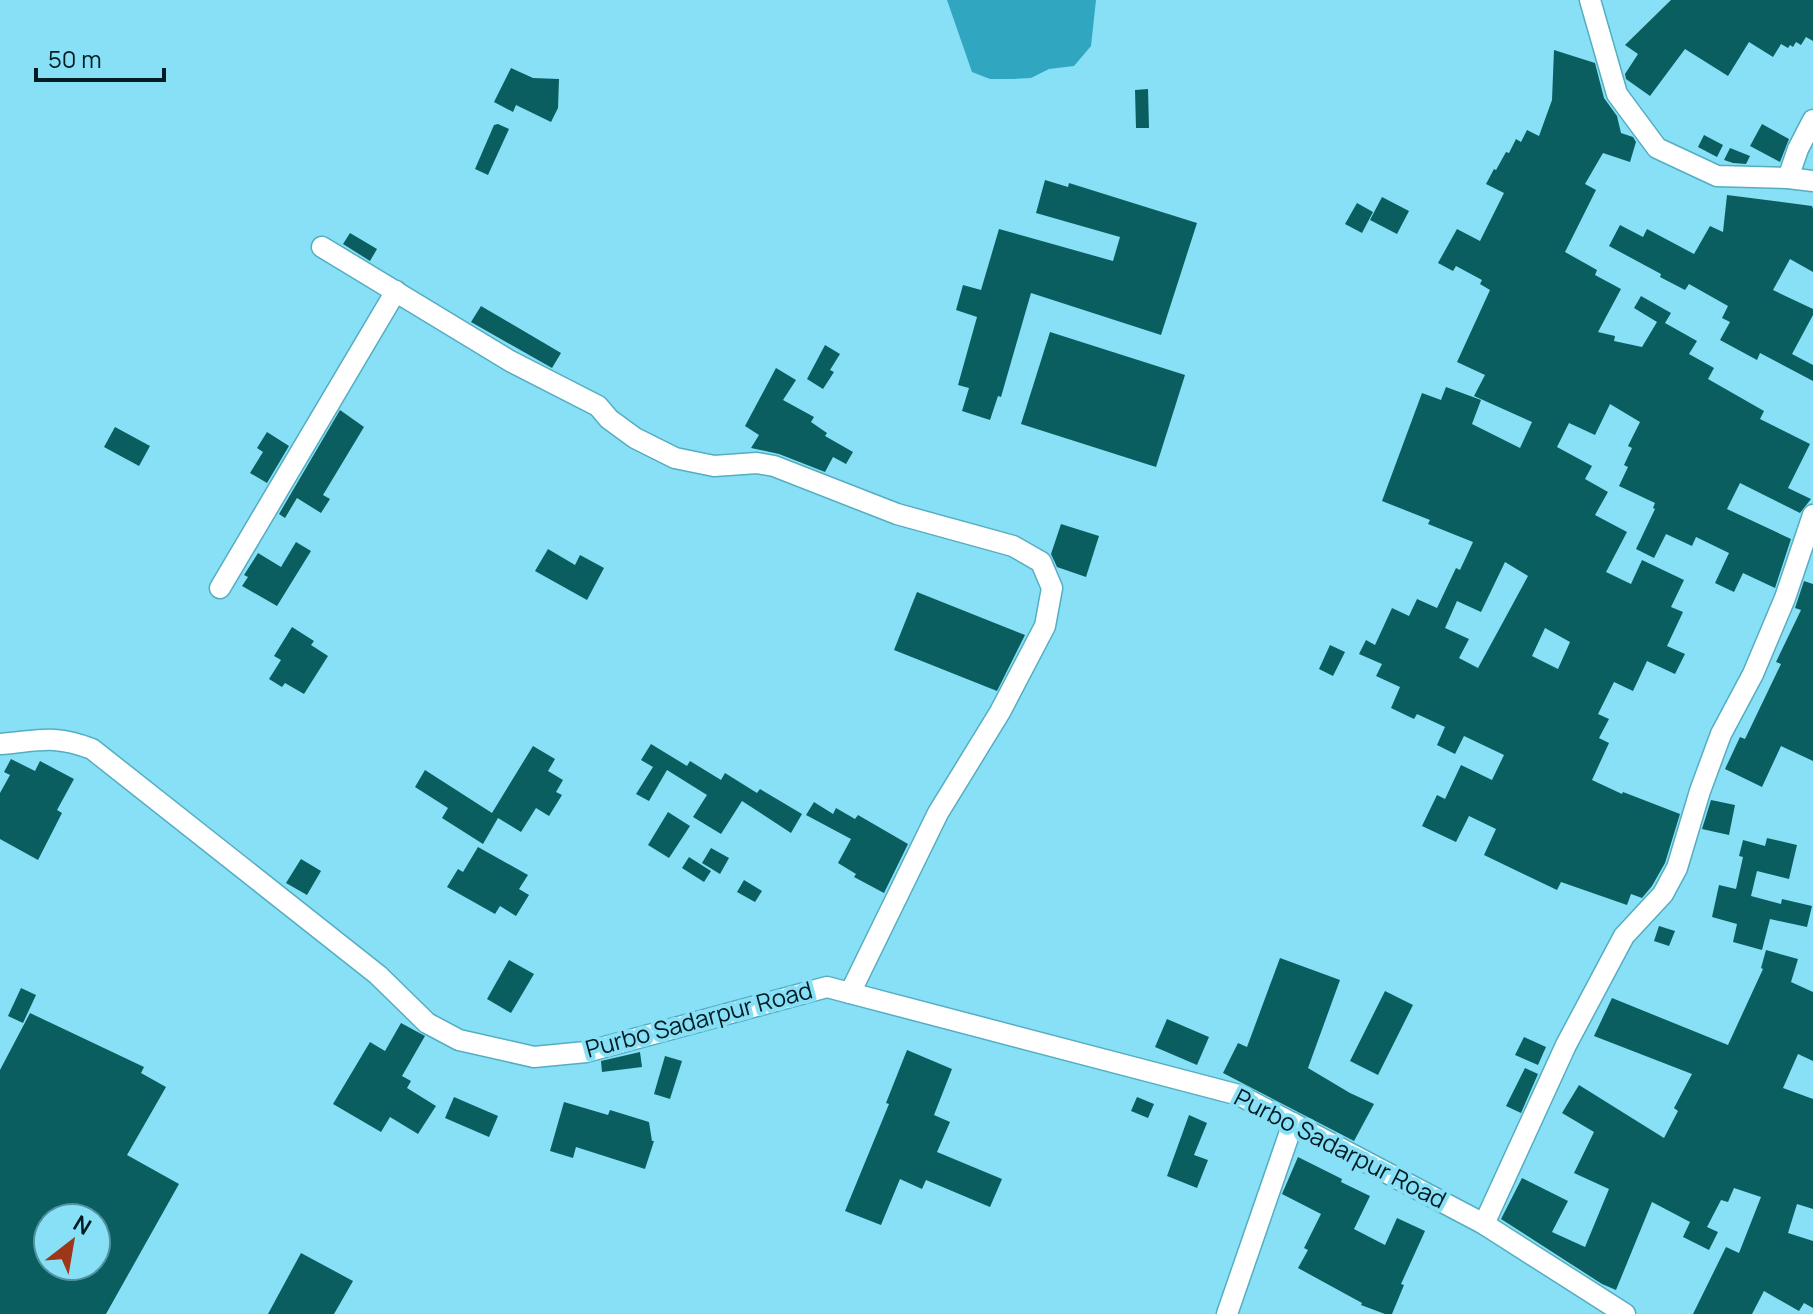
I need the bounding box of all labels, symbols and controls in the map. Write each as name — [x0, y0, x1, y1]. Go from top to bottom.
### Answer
scale bar — [36, 32, 164, 82]
text: 50 m — [48, 42, 102, 75]
street label: Purbo Sadarpur Road — [581, 972, 816, 1065]
street label: Purbo Sadarpur Road — [1229, 1080, 1452, 1215]
north arrow — [32, 1202, 112, 1282]
text: N — [68, 1208, 97, 1242]

